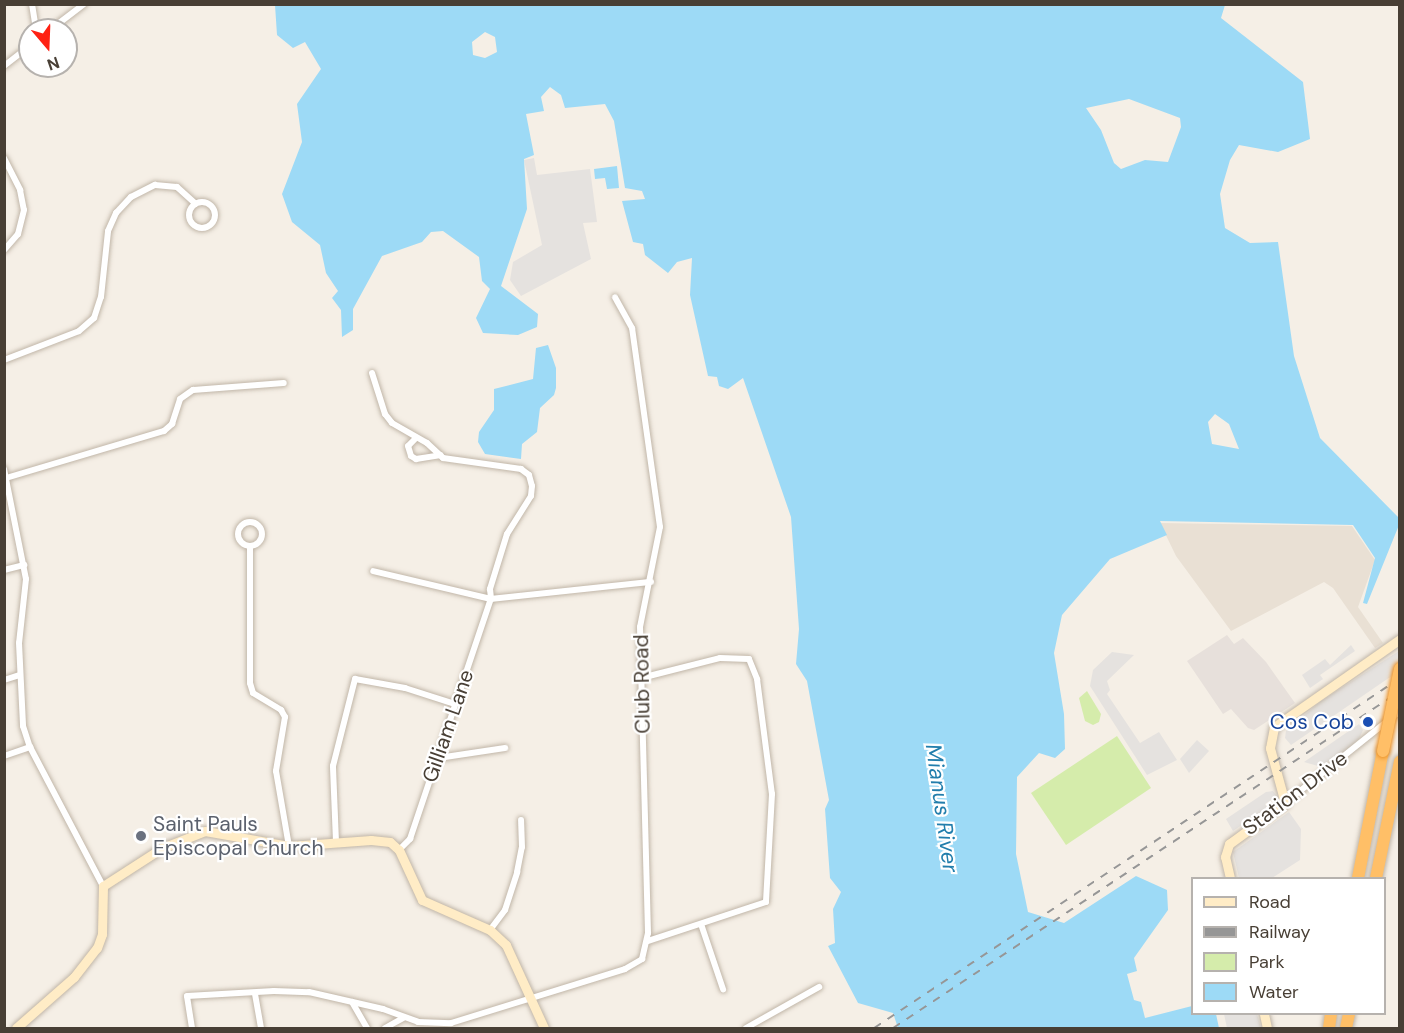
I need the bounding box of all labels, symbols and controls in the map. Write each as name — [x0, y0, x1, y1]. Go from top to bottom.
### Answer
north arrow — [18, 18, 78, 78]
text: N — [44, 52, 62, 75]
street label: Club Road — [629, 634, 655, 734]
street label: Gilliam Lane — [417, 666, 479, 786]
place label: Cos Cob — [1270, 709, 1354, 735]
marker: Cos Cob — [1359, 713, 1377, 731]
water label: Mianus River — [920, 742, 964, 874]
street label: Station Drive — [1238, 745, 1352, 841]
place label: Saint Pauls Episcopal Church — [153, 811, 324, 861]
marker: Saint Pauls Episcopal Church — [134, 829, 148, 843]
legend — [1191, 877, 1386, 1015]
text: Road — [1249, 890, 1291, 914]
text: Railway — [1249, 920, 1311, 944]
text: Park — [1249, 950, 1285, 974]
text: Water — [1249, 980, 1299, 1004]

